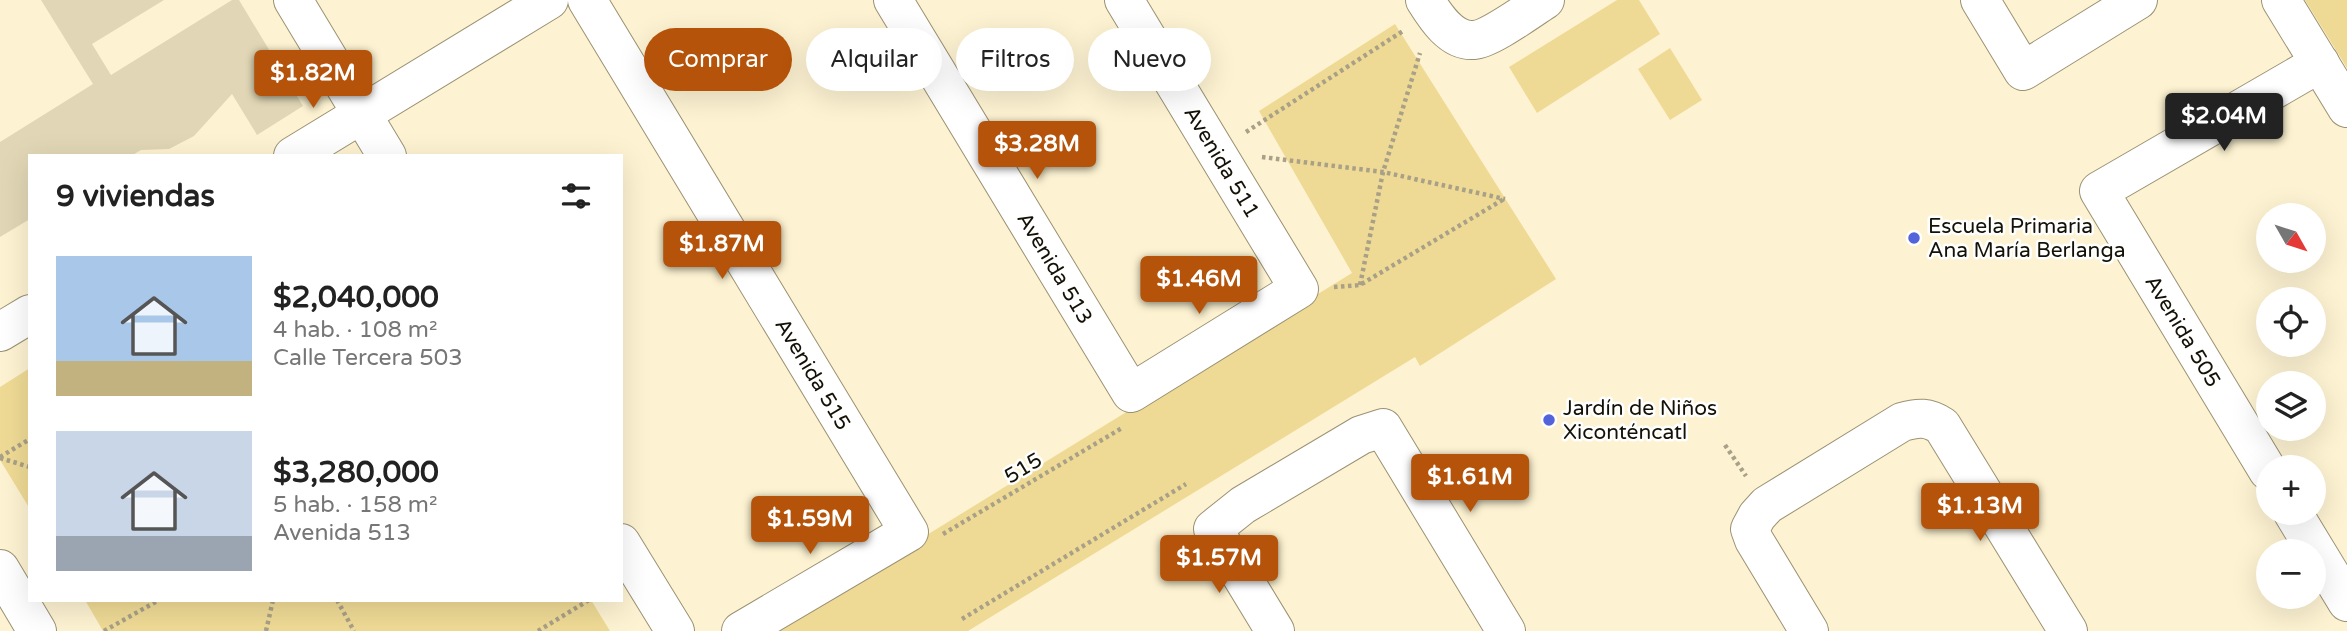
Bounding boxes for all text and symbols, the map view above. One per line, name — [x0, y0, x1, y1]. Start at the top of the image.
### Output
chip: Comprar — [644, 28, 792, 91]
chip: Alquilar — [806, 28, 942, 91]
chip: Filtros — [956, 28, 1074, 91]
chip: Nuevo — [1088, 28, 1211, 91]
pin: $1.82M — [256, 50, 370, 110]
text: $1.82M — [270, 59, 356, 87]
pin: $2.04M — [2167, 94, 2281, 153]
street label: Avenida 511 — [1178, 102, 1265, 223]
text: $2.04M — [2181, 102, 2267, 130]
pin: $3.28M — [980, 122, 1094, 181]
text: $3.28M — [994, 130, 1080, 158]
icon: filters — [557, 177, 595, 215]
text: 9 viviendas — [56, 178, 215, 215]
north arrow — [2256, 203, 2326, 273]
map controls — [2256, 203, 2326, 609]
street label: Avenida 513 — [1011, 208, 1098, 329]
place label: Escuela Primaria Ana María Berlanga — [1928, 214, 2125, 263]
pin: $1.87M — [665, 222, 779, 281]
text: $1.87M — [679, 230, 765, 258]
marker: Escuela Primaria Ana María Berlanga — [1906, 230, 1922, 246]
pin: $1.46M — [1142, 256, 1256, 316]
text: $1.46M — [1156, 265, 1242, 293]
street label: Avenida 505 — [2139, 271, 2226, 392]
text: $2,040,000 — [273, 279, 439, 316]
icon: home — [112, 284, 196, 368]
button: locate — [2256, 287, 2326, 357]
street label: Avenida 515 — [769, 314, 856, 435]
text: 4 hab. · 108 m² — [273, 316, 438, 344]
text: Calle Tercera 503 — [273, 344, 463, 372]
button: layers — [2256, 371, 2326, 441]
place label: Jardín de Niños Xiconténcatl — [1563, 396, 1717, 445]
marker: Jardín de Niños Xiconténcatl — [1541, 412, 1557, 428]
street label: 515 — [1000, 448, 1047, 489]
text: $3,280,000 — [273, 454, 439, 491]
pin: $1.61M — [1413, 454, 1527, 514]
button: + — [2256, 455, 2326, 525]
icon: home — [112, 459, 196, 543]
text: $1.61M — [1427, 463, 1513, 491]
pin: $1.13M — [1923, 484, 2037, 543]
text: 5 hab. · 158 m² — [273, 491, 438, 519]
text: $1.13M — [1937, 492, 2023, 520]
pin: $1.59M — [753, 496, 867, 556]
text: $1.59M — [767, 505, 853, 533]
text: Avenida 513 — [273, 519, 411, 547]
pin: $1.57M — [1162, 536, 1276, 595]
button: − — [2256, 539, 2326, 609]
text: $1.57M — [1176, 544, 1262, 572]

